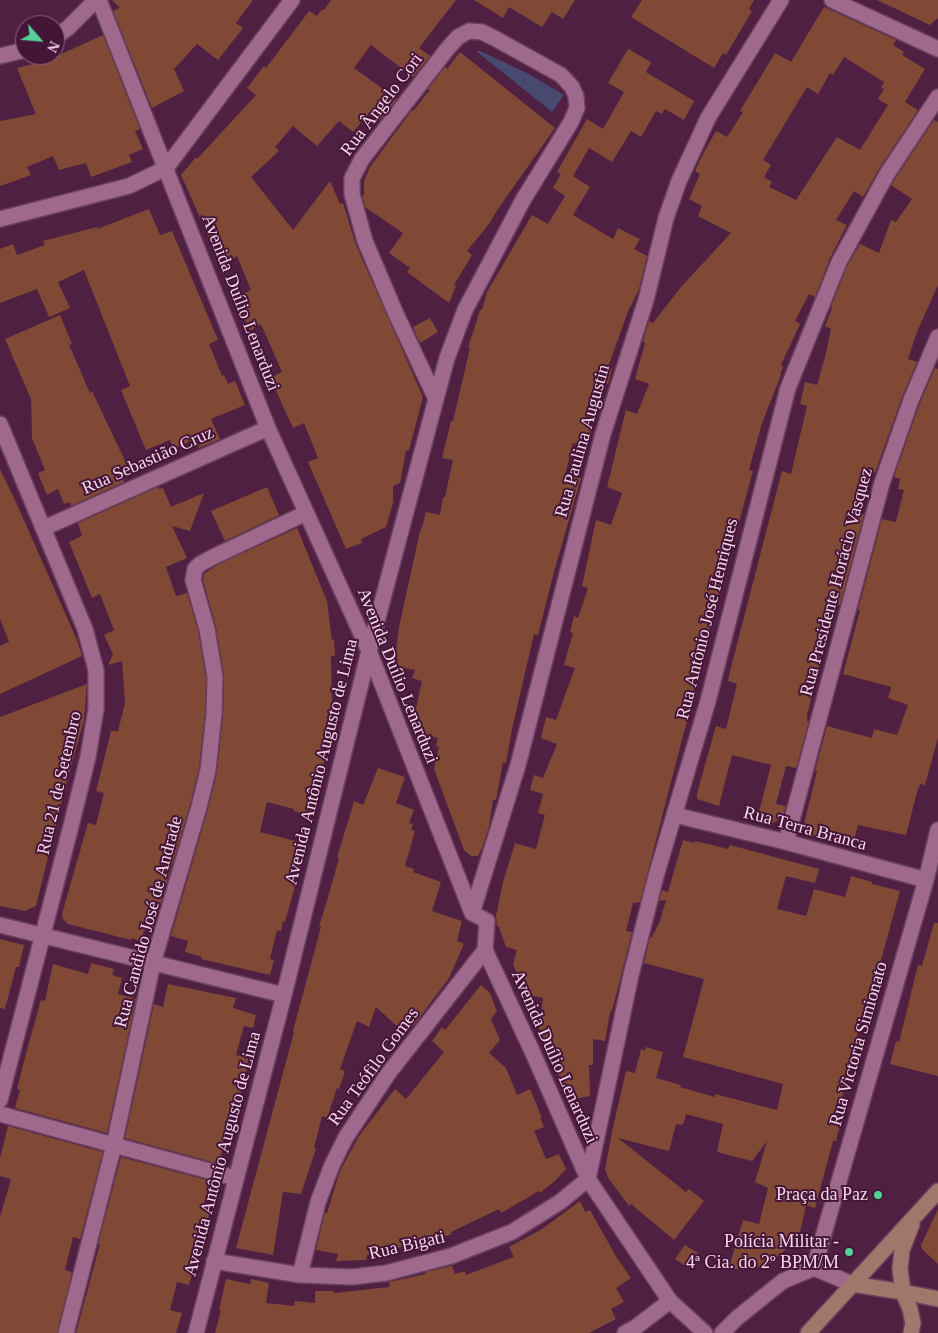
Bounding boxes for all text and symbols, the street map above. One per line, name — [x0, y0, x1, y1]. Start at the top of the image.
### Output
north arrow — [15, 15, 65, 65]
text: N — [44, 39, 62, 54]
street label: Rua Ângelo Cori — [336, 49, 428, 161]
street label: Avenida Duílio Lenarduzi — [196, 212, 284, 394]
street label: Rua Paulina Augustin — [551, 362, 615, 520]
street label: Rua Sebastião Cruz — [79, 422, 217, 500]
street label: Rua Presidente Horácio Vasquez — [796, 466, 878, 698]
street label: Rua Antônio José Henriques — [673, 516, 743, 722]
street label: Avenida Duílio Lenarduzi — [352, 585, 442, 767]
street label: Avenida Antônio Augusto de Lima — [281, 637, 363, 887]
street label: Rua 21 de Setembro — [33, 709, 87, 857]
street label: Rua Terra Branca — [741, 802, 869, 856]
street label: Rua Candido José de Andrade — [110, 814, 188, 1030]
street label: Rua Victoria Simionato — [825, 959, 893, 1129]
street label: Avenida Duílio Lenarduzi — [506, 967, 602, 1147]
street label: Rua Teófilo Gomes — [324, 1004, 424, 1130]
street label: Avenida Antônio Augusto de Lima — [180, 1029, 266, 1279]
place label: Praça da Paz — [776, 1184, 868, 1206]
marker: Praça da Paz — [872, 1189, 884, 1201]
street label: Rua Bigati — [367, 1227, 447, 1265]
place label: Polícia Militar - 4ª Cia. do 2º BPM/M — [686, 1231, 839, 1274]
marker: Polícia Militar - 4ª Cia. do 2º BPM/M — [843, 1246, 855, 1258]

